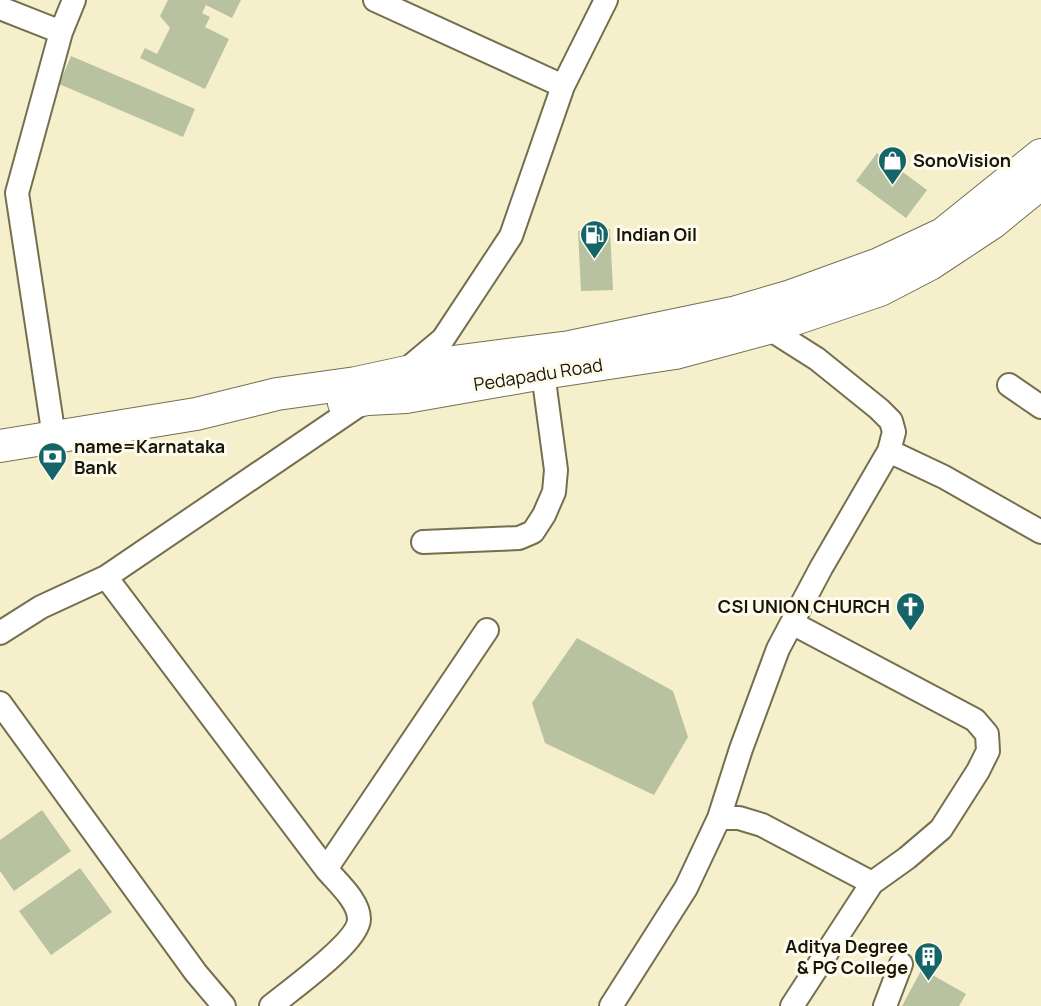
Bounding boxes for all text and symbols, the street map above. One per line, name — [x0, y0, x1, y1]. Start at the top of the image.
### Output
shop icon: SonoVision — [876, 144, 908, 186]
place label: SonoVision — [913, 148, 1011, 172]
fuel station icon: Indian Oil — [579, 218, 611, 260]
place label: Indian Oil — [616, 222, 697, 246]
street label: Pedapadu Road — [472, 352, 604, 396]
place label: name=Karnataka Bank — [74, 434, 225, 479]
bank icon: name=Karnataka Bank — [37, 440, 69, 482]
church icon: CSI UNION CHURCH — [895, 590, 927, 632]
place label: CSI UNION CHURCH — [718, 594, 890, 618]
place label: Aditya Degree & PG College — [785, 934, 908, 979]
building icon: Aditya Degree & PG College — [913, 940, 945, 982]

